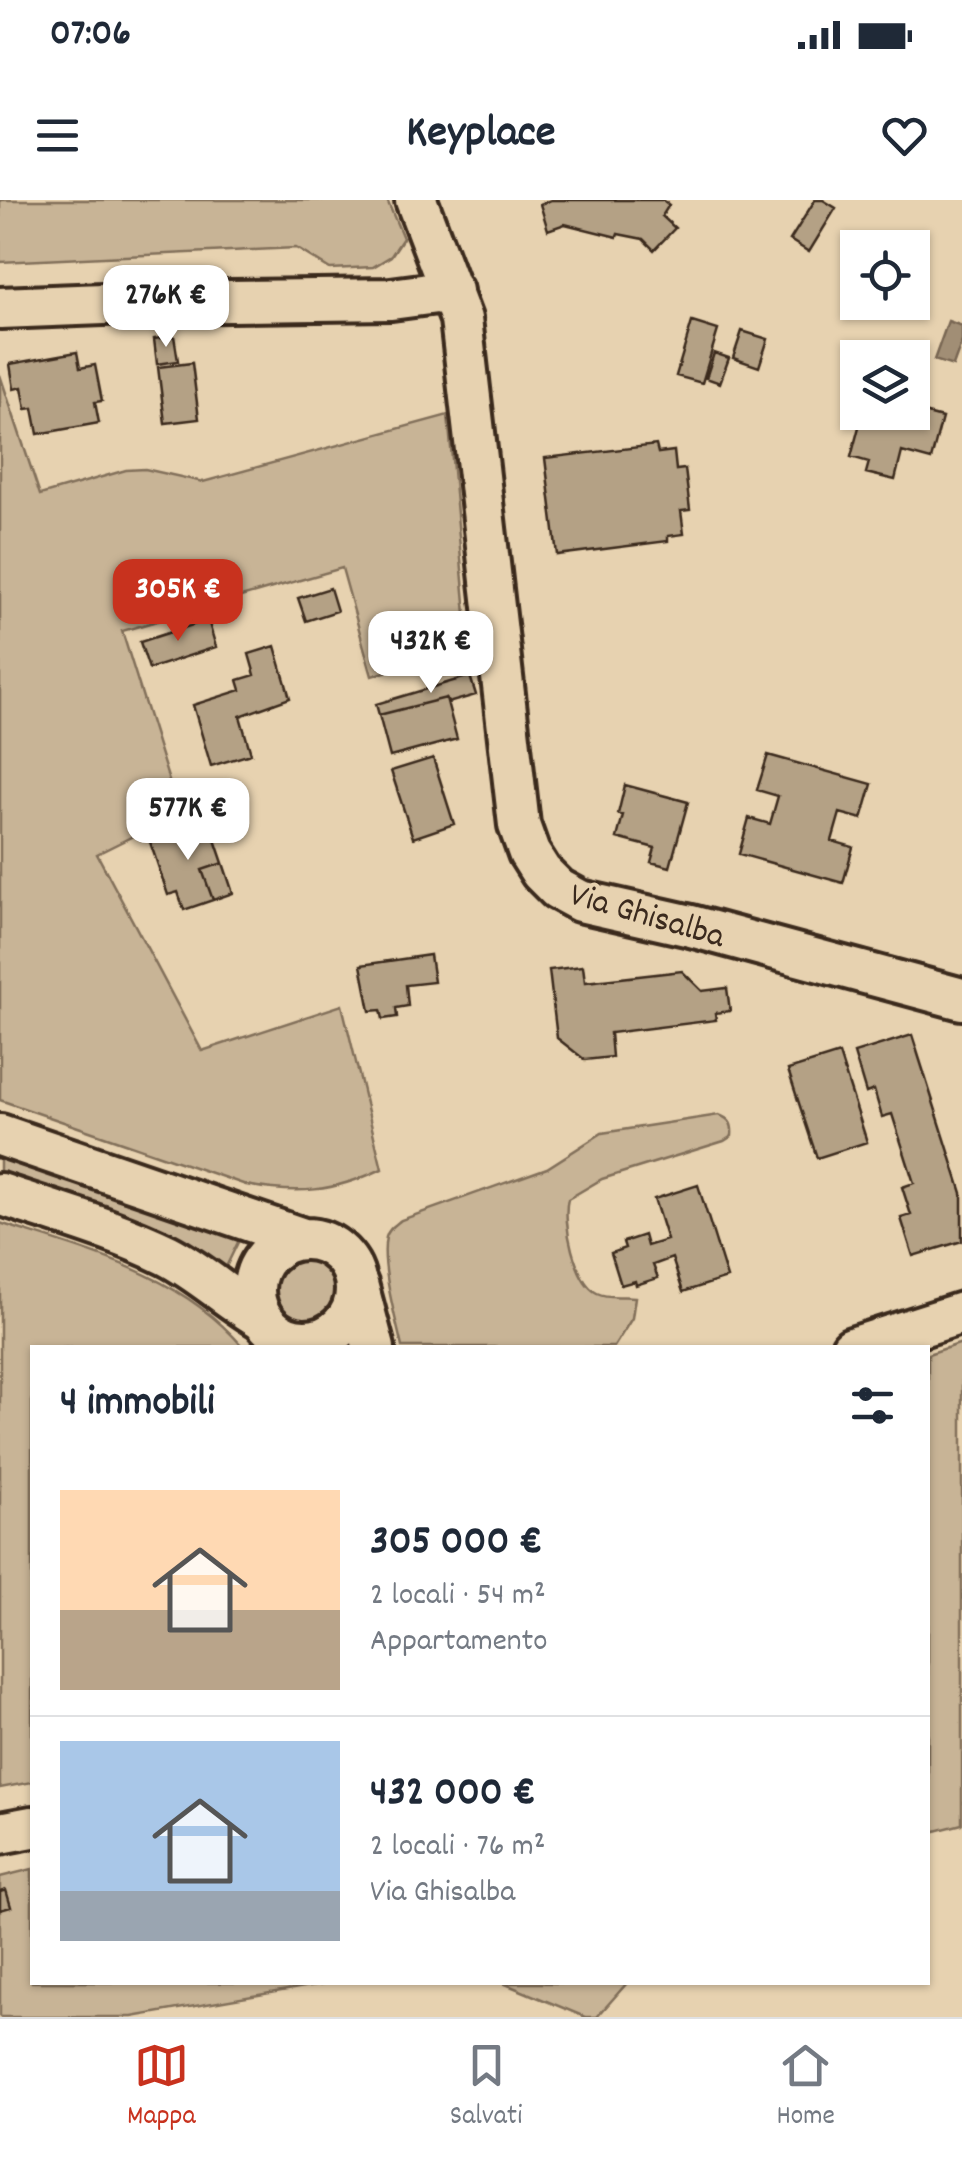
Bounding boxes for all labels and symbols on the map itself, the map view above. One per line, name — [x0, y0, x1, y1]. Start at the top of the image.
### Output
pin: 276K € — [85, 265, 247, 350]
pin: 305K € — [97, 559, 259, 644]
pin: 432K € — [350, 611, 512, 696]
pin: 577K € — [107, 778, 269, 863]
street label: Via Ghisalba — [563, 872, 730, 964]

